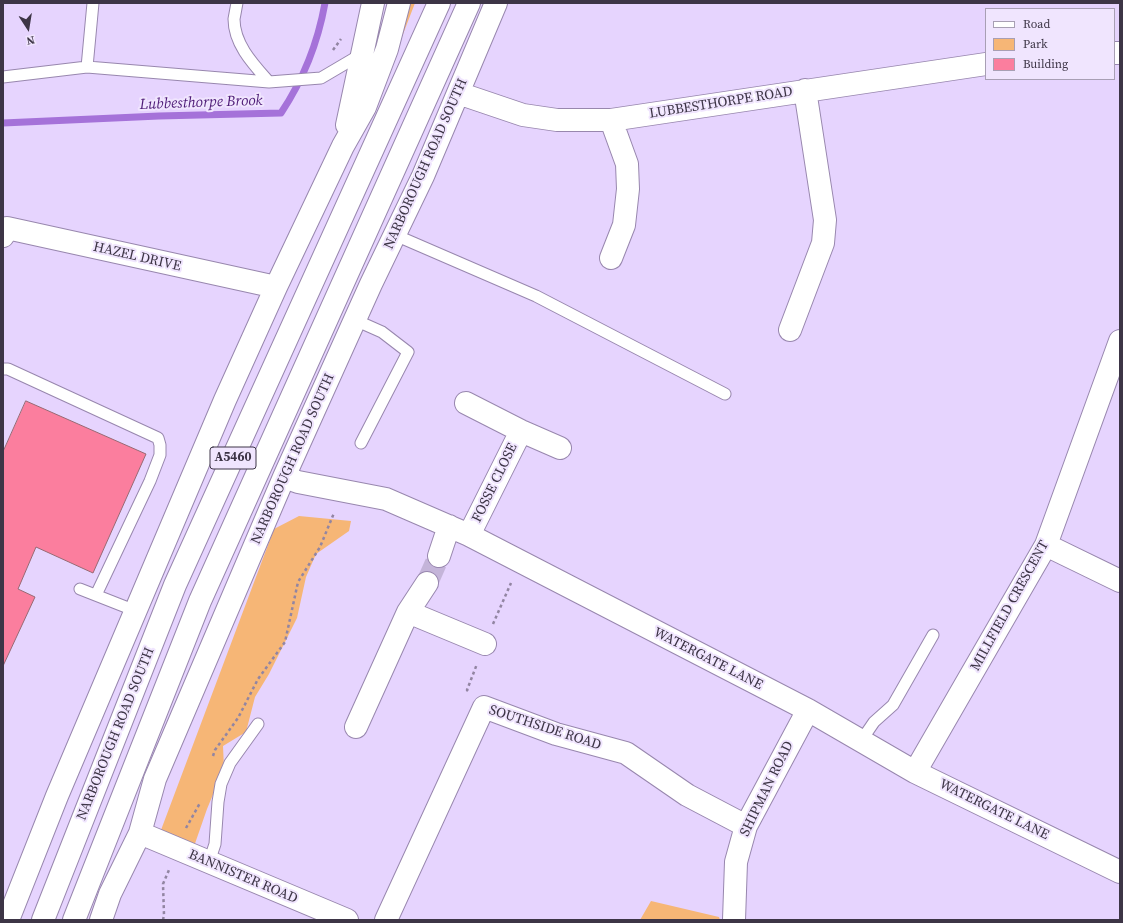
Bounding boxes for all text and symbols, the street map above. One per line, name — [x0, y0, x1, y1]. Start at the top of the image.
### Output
north arrow — [8, 8, 48, 48]
legend — [985, 8, 1115, 80]
text: Road — [1023, 16, 1050, 32]
text: N — [25, 32, 36, 48]
text: Park — [1023, 36, 1048, 52]
text: Building — [1023, 56, 1068, 72]
street label: NARBOROUGH ROAD SOUTH — [381, 76, 471, 252]
street label: LUBBESTHORPE ROAD — [648, 83, 794, 123]
water label: Lubbesthorpe Brook — [139, 92, 263, 114]
street label: HAZEL DRIVE — [91, 239, 183, 275]
street label: NARBOROUGH ROAD SOUTH — [248, 371, 338, 547]
street label: FOSSE CLOSE — [469, 441, 521, 525]
road number: A5460 — [210, 447, 256, 469]
street label: MILLFIELD CRESCENT — [967, 538, 1053, 674]
street label: WATERGATE LANE — [651, 624, 765, 694]
street label: NARBOROUGH ROAD SOUTH — [74, 645, 158, 823]
street label: SOUTHSIDE ROAD — [487, 702, 603, 754]
street label: SHIPMAN ROAD — [737, 739, 797, 839]
street label: WATERGATE LANE — [936, 776, 1052, 844]
street label: BANNISTER ROAD — [186, 846, 300, 908]

